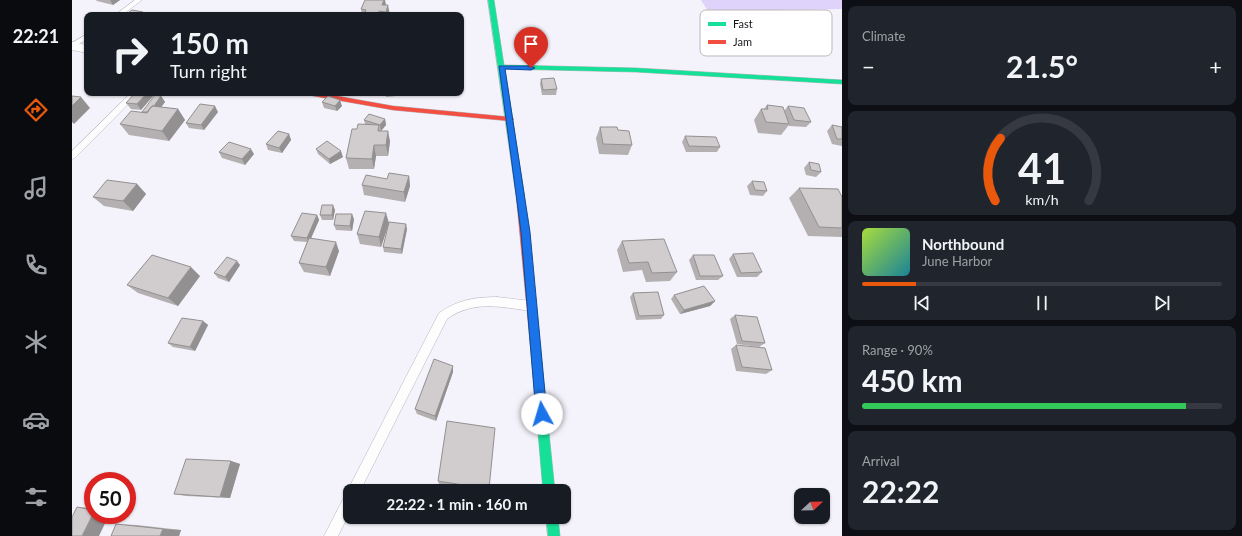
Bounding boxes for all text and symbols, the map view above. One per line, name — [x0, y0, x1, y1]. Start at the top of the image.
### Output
legend — [700, 10, 832, 56]
text: Fast — [733, 17, 753, 30]
text: 22:21 — [13, 25, 59, 47]
text: 150 m — [170, 26, 249, 60]
pin — [514, 27, 548, 68]
icon: right — [104, 28, 156, 80]
text: Climate — [862, 28, 905, 44]
icon: arrive — [520, 33, 542, 55]
text: Jam — [733, 35, 752, 48]
text: 21.5° — [1006, 48, 1078, 84]
text: − — [862, 53, 875, 80]
text: + — [1209, 53, 1222, 80]
text: Turn right — [170, 60, 247, 82]
icon: directions — [22, 96, 50, 124]
text: 41 — [1018, 143, 1066, 193]
icon: music — [22, 174, 50, 202]
text: km/h — [1025, 191, 1059, 208]
text: Northbound — [922, 235, 1004, 253]
icon: phone — [22, 251, 50, 279]
text: June Harbor — [922, 253, 992, 269]
icon: previous — [911, 292, 933, 314]
icon: pause — [1031, 292, 1053, 314]
icon: next — [1151, 292, 1173, 314]
icon: climate — [22, 328, 50, 356]
text: Range · 90% — [862, 342, 933, 358]
text: 450 km — [862, 362, 963, 398]
position arrow — [521, 393, 563, 435]
icon: car — [22, 406, 50, 434]
text: Arrival — [862, 453, 899, 469]
speed limit sign: 50 — [84, 472, 136, 524]
text: 22:22 — [862, 473, 939, 509]
icon: filters — [22, 483, 50, 511]
north arrow — [794, 488, 830, 524]
map controls — [794, 488, 830, 524]
text: 22:22 · 1 min · 160 m — [387, 495, 527, 513]

